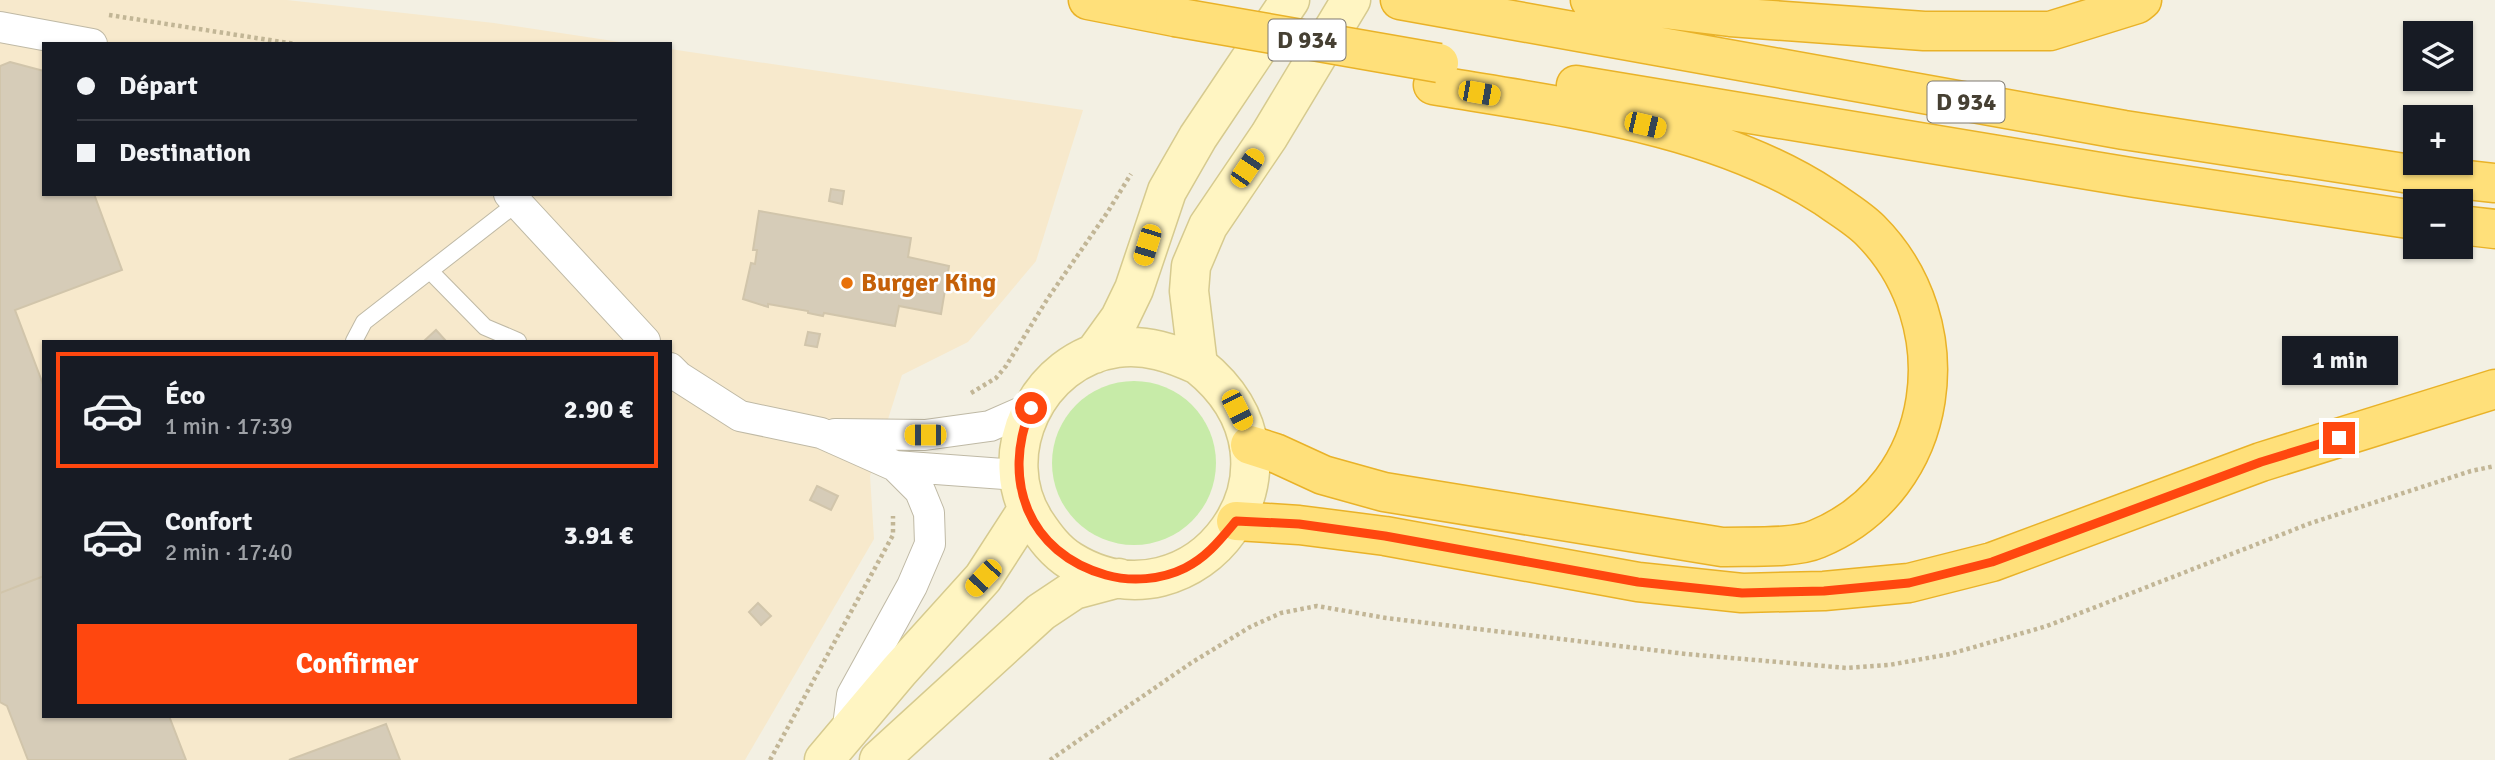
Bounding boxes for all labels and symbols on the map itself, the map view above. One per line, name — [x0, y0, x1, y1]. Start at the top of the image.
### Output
road number: D 934 — [1268, 20, 1346, 60]
car — [1457, 79, 1502, 107]
road number: D 934 — [1927, 82, 2004, 122]
car — [1623, 110, 1668, 140]
car — [1227, 145, 1268, 191]
car — [1131, 222, 1164, 268]
place label: Burger King — [861, 267, 996, 299]
marker: Burger King — [839, 275, 855, 291]
callout: 1 min — [2281, 336, 2397, 386]
car — [1219, 387, 1256, 433]
route start — [1015, 392, 1047, 424]
route end — [2323, 422, 2355, 454]
car — [905, 425, 947, 446]
car — [961, 555, 1006, 601]

